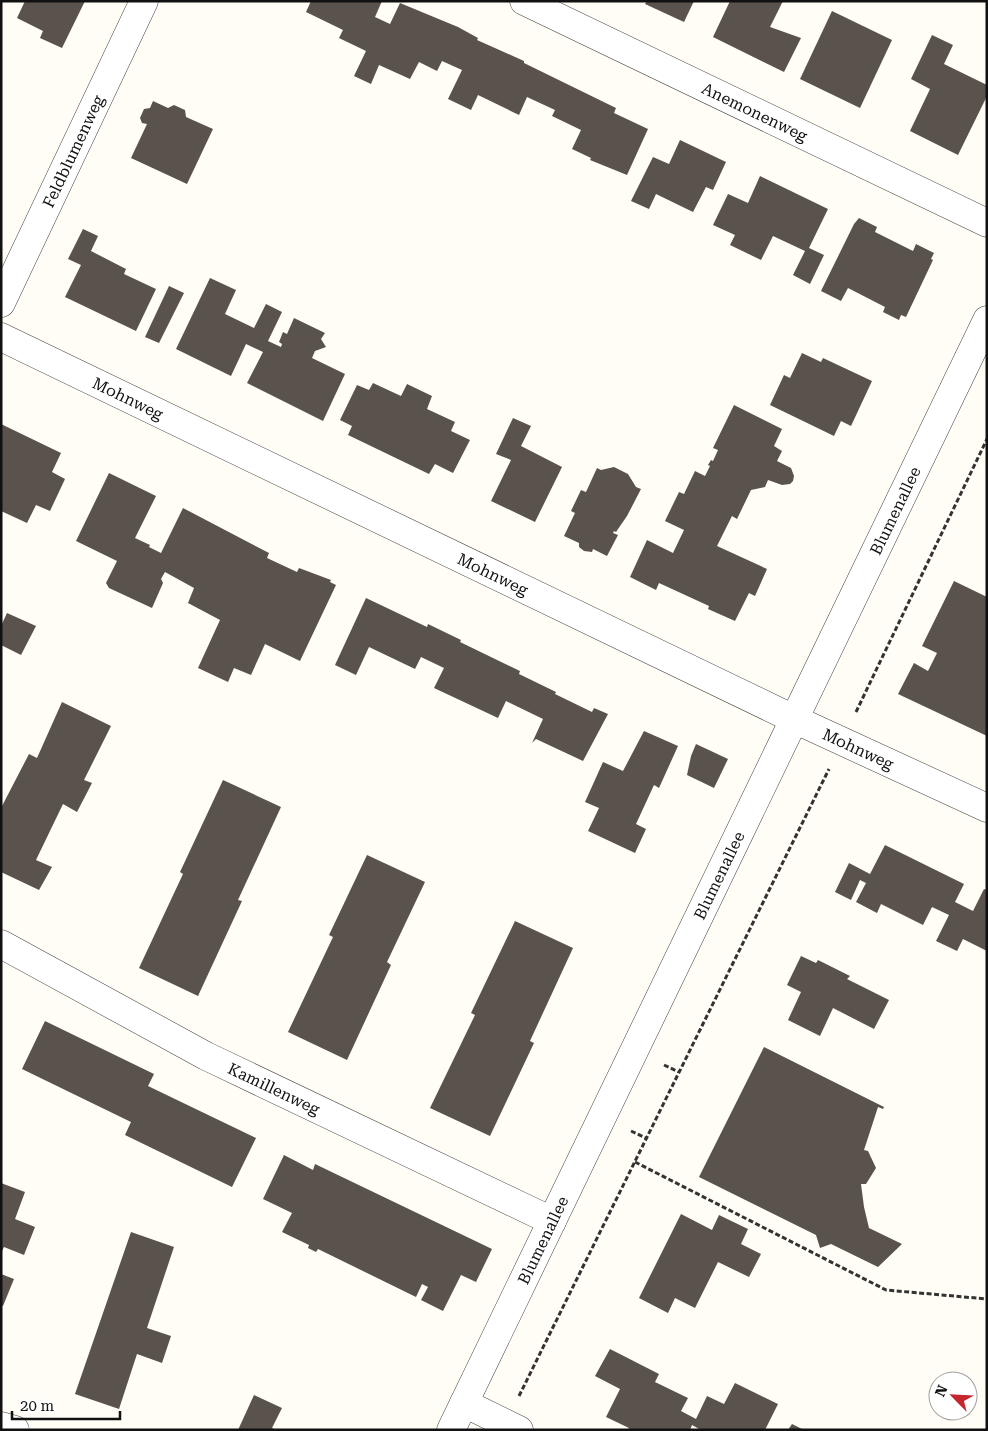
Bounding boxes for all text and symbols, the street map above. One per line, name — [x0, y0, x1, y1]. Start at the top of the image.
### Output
street label: Anemonenweg — [699, 79, 811, 146]
street label: Feldblumenweg — [39, 91, 108, 211]
street label: Mohnweg — [89, 374, 167, 424]
street label: Blumenallee — [866, 463, 925, 558]
street label: Mohnweg — [454, 549, 532, 600]
street label: Mohnweg — [819, 725, 897, 774]
street label: Blumenallee — [690, 828, 749, 923]
street label: Kamillenweg — [225, 1059, 324, 1119]
street label: Blumenallee — [514, 1193, 573, 1287]
north arrow — [928, 1371, 978, 1421]
text: N — [932, 1382, 951, 1399]
scale bar — [12, 1388, 120, 1420]
text: 20 m — [20, 1397, 55, 1415]

